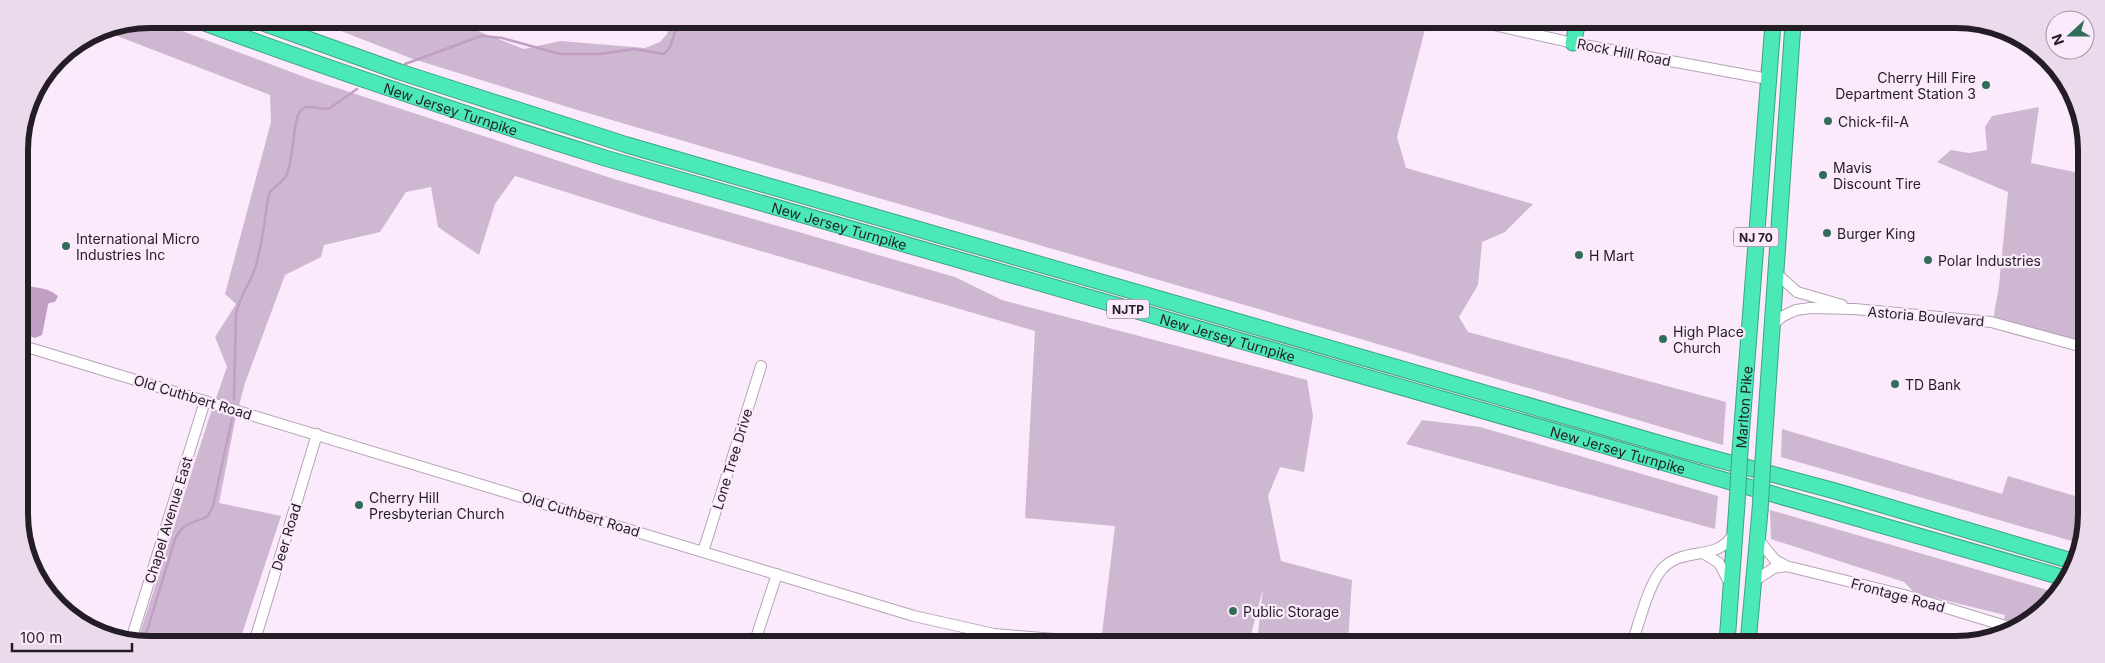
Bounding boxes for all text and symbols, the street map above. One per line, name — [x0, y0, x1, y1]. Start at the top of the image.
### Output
north arrow — [2045, 10, 2095, 60]
text: N — [2048, 32, 2067, 48]
street label: Rock Hill Road — [1576, 35, 1672, 69]
place label: Cherry Hill Fire Department Station 3 — [1835, 69, 1976, 102]
street label: New Jersey Turnpike — [382, 79, 520, 138]
marker: Cherry Hill Fire Department Station 3 — [1980, 79, 1992, 91]
place label: Chick-fil-A — [1838, 113, 1909, 130]
marker: Chick-fil-A — [1822, 115, 1834, 127]
place label: Mavis Discount Tire — [1833, 159, 1921, 192]
marker: Mavis Discount Tire — [1817, 169, 1829, 181]
street label: New Jersey Turnpike — [770, 198, 909, 253]
place label: Burger King — [1837, 225, 1915, 242]
marker: Burger King — [1821, 227, 1833, 239]
road number: NJ 70 — [1734, 228, 1778, 246]
place label: International Micro Industries Inc — [76, 230, 200, 263]
marker: International Micro Industries Inc — [60, 240, 72, 252]
place label: H Mart — [1589, 247, 1634, 264]
marker: H Mart — [1573, 249, 1585, 261]
place label: Polar Industries — [1938, 252, 2041, 269]
marker: Polar Industries — [1922, 254, 1934, 266]
road number: NJTP — [1107, 300, 1149, 318]
street label: Astoria Boulevard — [1867, 302, 1985, 330]
street label: New Jersey Turnpike — [1158, 310, 1297, 365]
place label: High Place Church — [1673, 323, 1744, 356]
marker: High Place Church — [1657, 333, 1669, 345]
street label: Marlton Pike — [1732, 365, 1755, 449]
street label: Old Cuthbert Road — [132, 371, 254, 423]
place label: TD Bank — [1905, 376, 1961, 393]
marker: TD Bank — [1889, 378, 1901, 390]
street label: Lone Tree Drive — [709, 406, 755, 512]
street label: New Jersey Turnpike — [1548, 422, 1688, 477]
street label: Chapel Avenue East — [141, 454, 196, 586]
street label: Old Cuthbert Road — [520, 488, 642, 540]
place label: Cherry Hill Presbyterian Church — [369, 489, 505, 522]
marker: Cherry Hill Presbyterian Church — [353, 499, 365, 511]
street label: Deer Road — [268, 501, 304, 573]
street label: Frontage Road — [1849, 574, 1947, 616]
place label: Public Storage — [1243, 603, 1339, 620]
marker: Public Storage — [1227, 605, 1239, 617]
scale bar — [12, 620, 132, 652]
text: 100 m — [20, 628, 62, 647]

